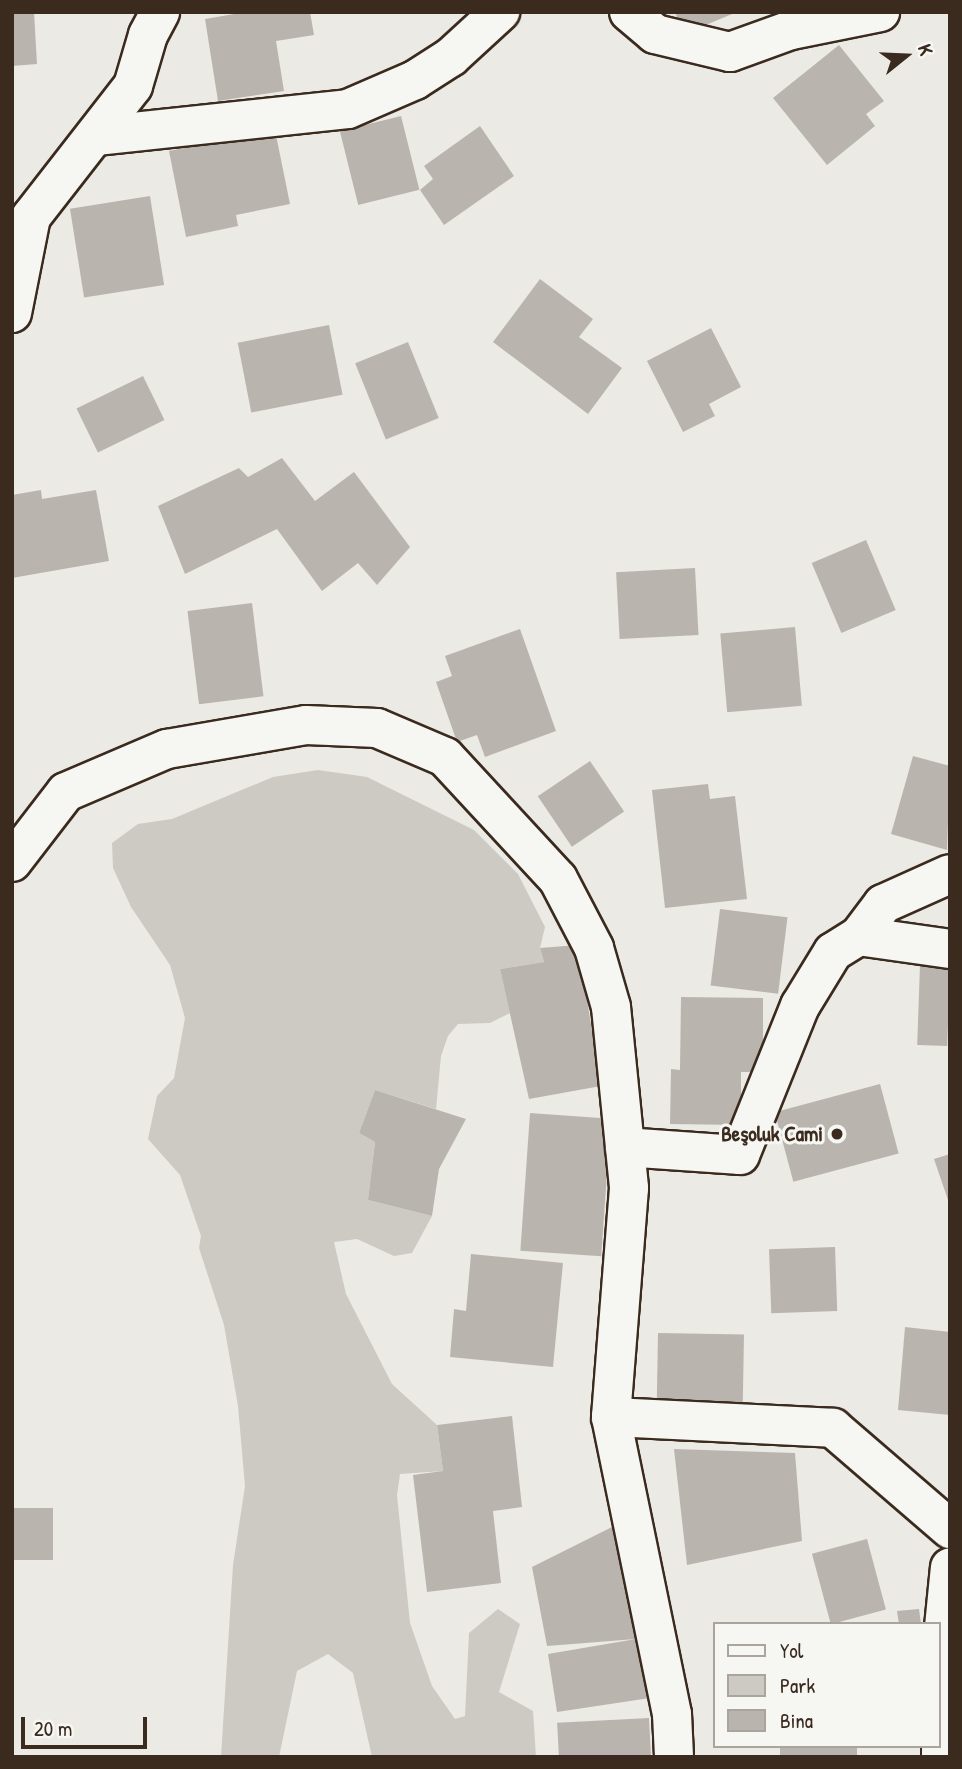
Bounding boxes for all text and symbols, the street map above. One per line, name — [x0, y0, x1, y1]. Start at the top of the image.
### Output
north arrow — [871, 21, 941, 91]
text: K — [912, 41, 940, 58]
place label: Beşoluk Cami — [721, 1121, 823, 1147]
marker: Beşoluk Cami — [829, 1126, 845, 1142]
legend — [713, 1622, 941, 1748]
text: Yol — [780, 1636, 803, 1665]
text: Park — [780, 1671, 815, 1700]
scale bar — [24, 1702, 150, 1746]
text: Bina — [780, 1706, 813, 1735]
text: 20 m — [34, 1714, 72, 1743]

